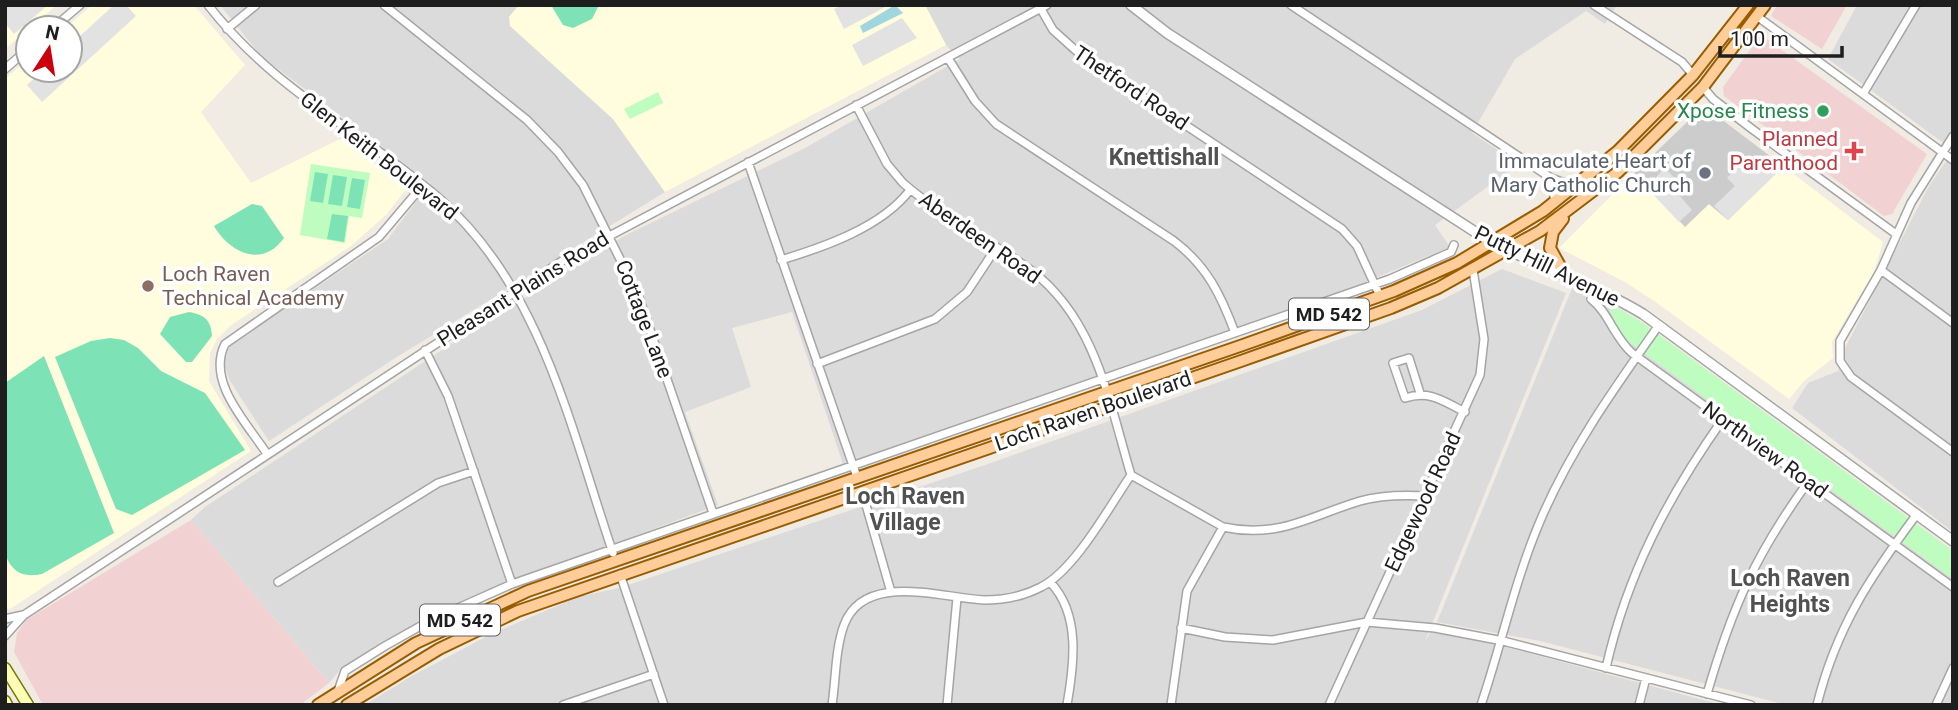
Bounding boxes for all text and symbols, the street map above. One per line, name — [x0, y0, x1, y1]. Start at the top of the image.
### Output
north arrow — [14, 14, 84, 84]
scale bar — [1720, 14, 1842, 58]
text: N — [43, 20, 61, 46]
text: 100 m — [1730, 27, 1789, 51]
street label: Thetford Road — [1069, 41, 1193, 135]
street label: Glen Keith Boulevard — [296, 87, 462, 225]
place label: Xpose Fitness — [1677, 99, 1809, 123]
marker: Xpose Fitness — [1815, 103, 1831, 119]
place label: Planned Parenthood — [1730, 127, 1838, 175]
marker: Planned Parenthood — [1844, 141, 1864, 161]
district label: Knettishall — [1109, 144, 1219, 171]
place label: Immaculate Heart of Mary Catholic Church — [1491, 149, 1692, 197]
marker: Immaculate Heart of Mary Catholic Church — [1697, 165, 1713, 181]
street label: Aberdeen Road — [915, 187, 1045, 289]
street label: Putty Hill Avenue — [1471, 221, 1623, 311]
street label: Pleasant Plains Road — [433, 226, 613, 352]
street label: Cottage Lane — [611, 257, 677, 381]
place label: Loch Raven Technical Academy — [162, 262, 344, 310]
marker: Loch Raven Technical Academy — [140, 278, 156, 294]
road number: MD 542 — [1289, 298, 1369, 330]
street label: Loch Raven Boulevard — [992, 366, 1194, 456]
street label: Northview Road — [1698, 397, 1832, 503]
street label: Edgewood Road — [1380, 428, 1466, 576]
district label: Loch Raven Village — [845, 483, 965, 536]
district label: Loch Raven Heights — [1730, 565, 1850, 618]
road number: MD 542 — [420, 604, 500, 636]

